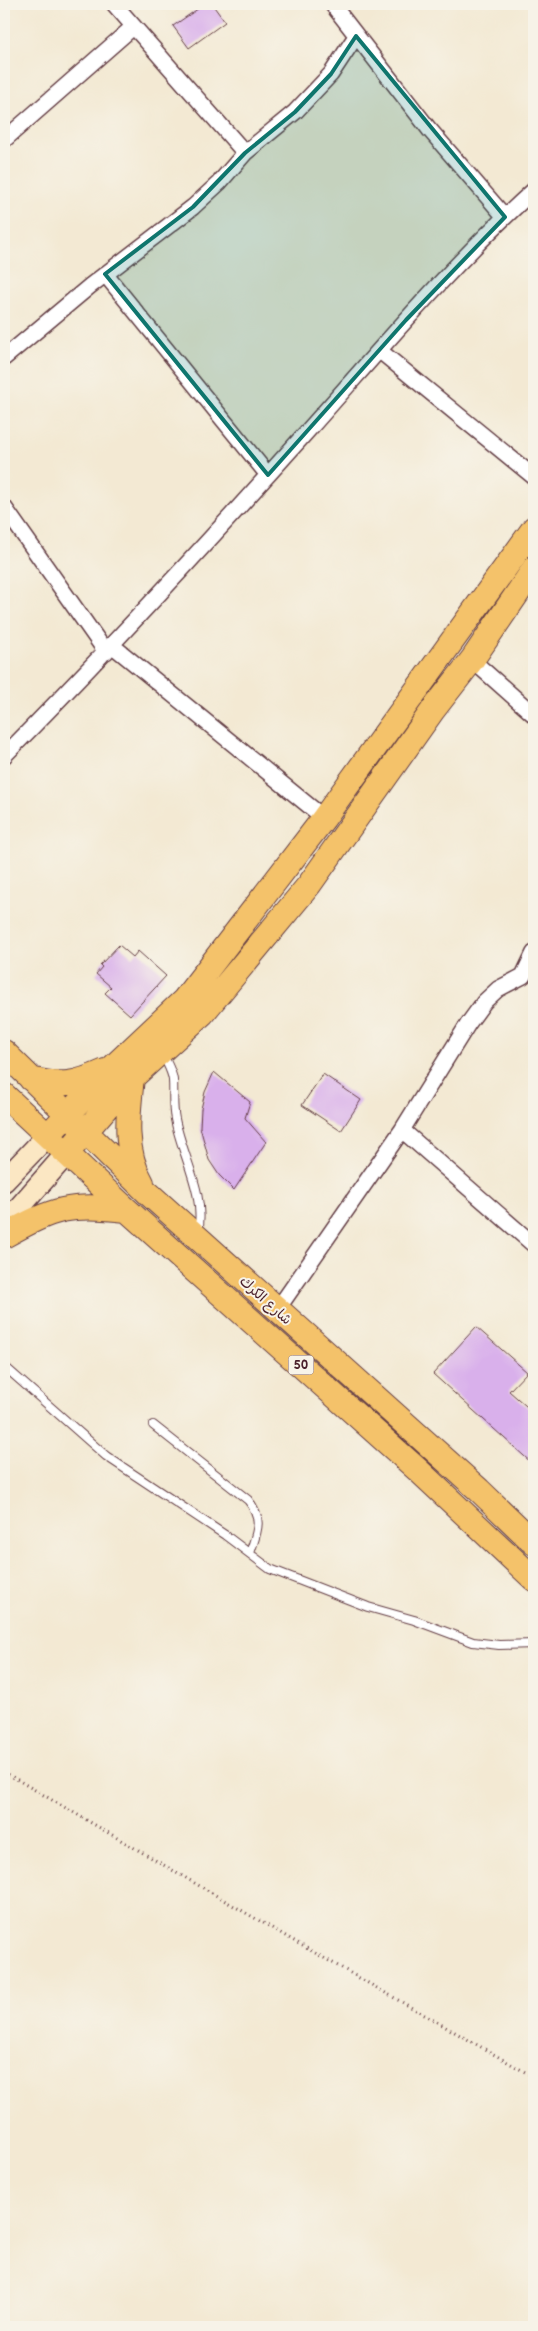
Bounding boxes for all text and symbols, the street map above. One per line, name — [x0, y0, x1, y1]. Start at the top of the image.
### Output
street label: شارع الكرك — [235, 1273, 295, 1329]
road number: 50 — [288, 1356, 314, 1374]

